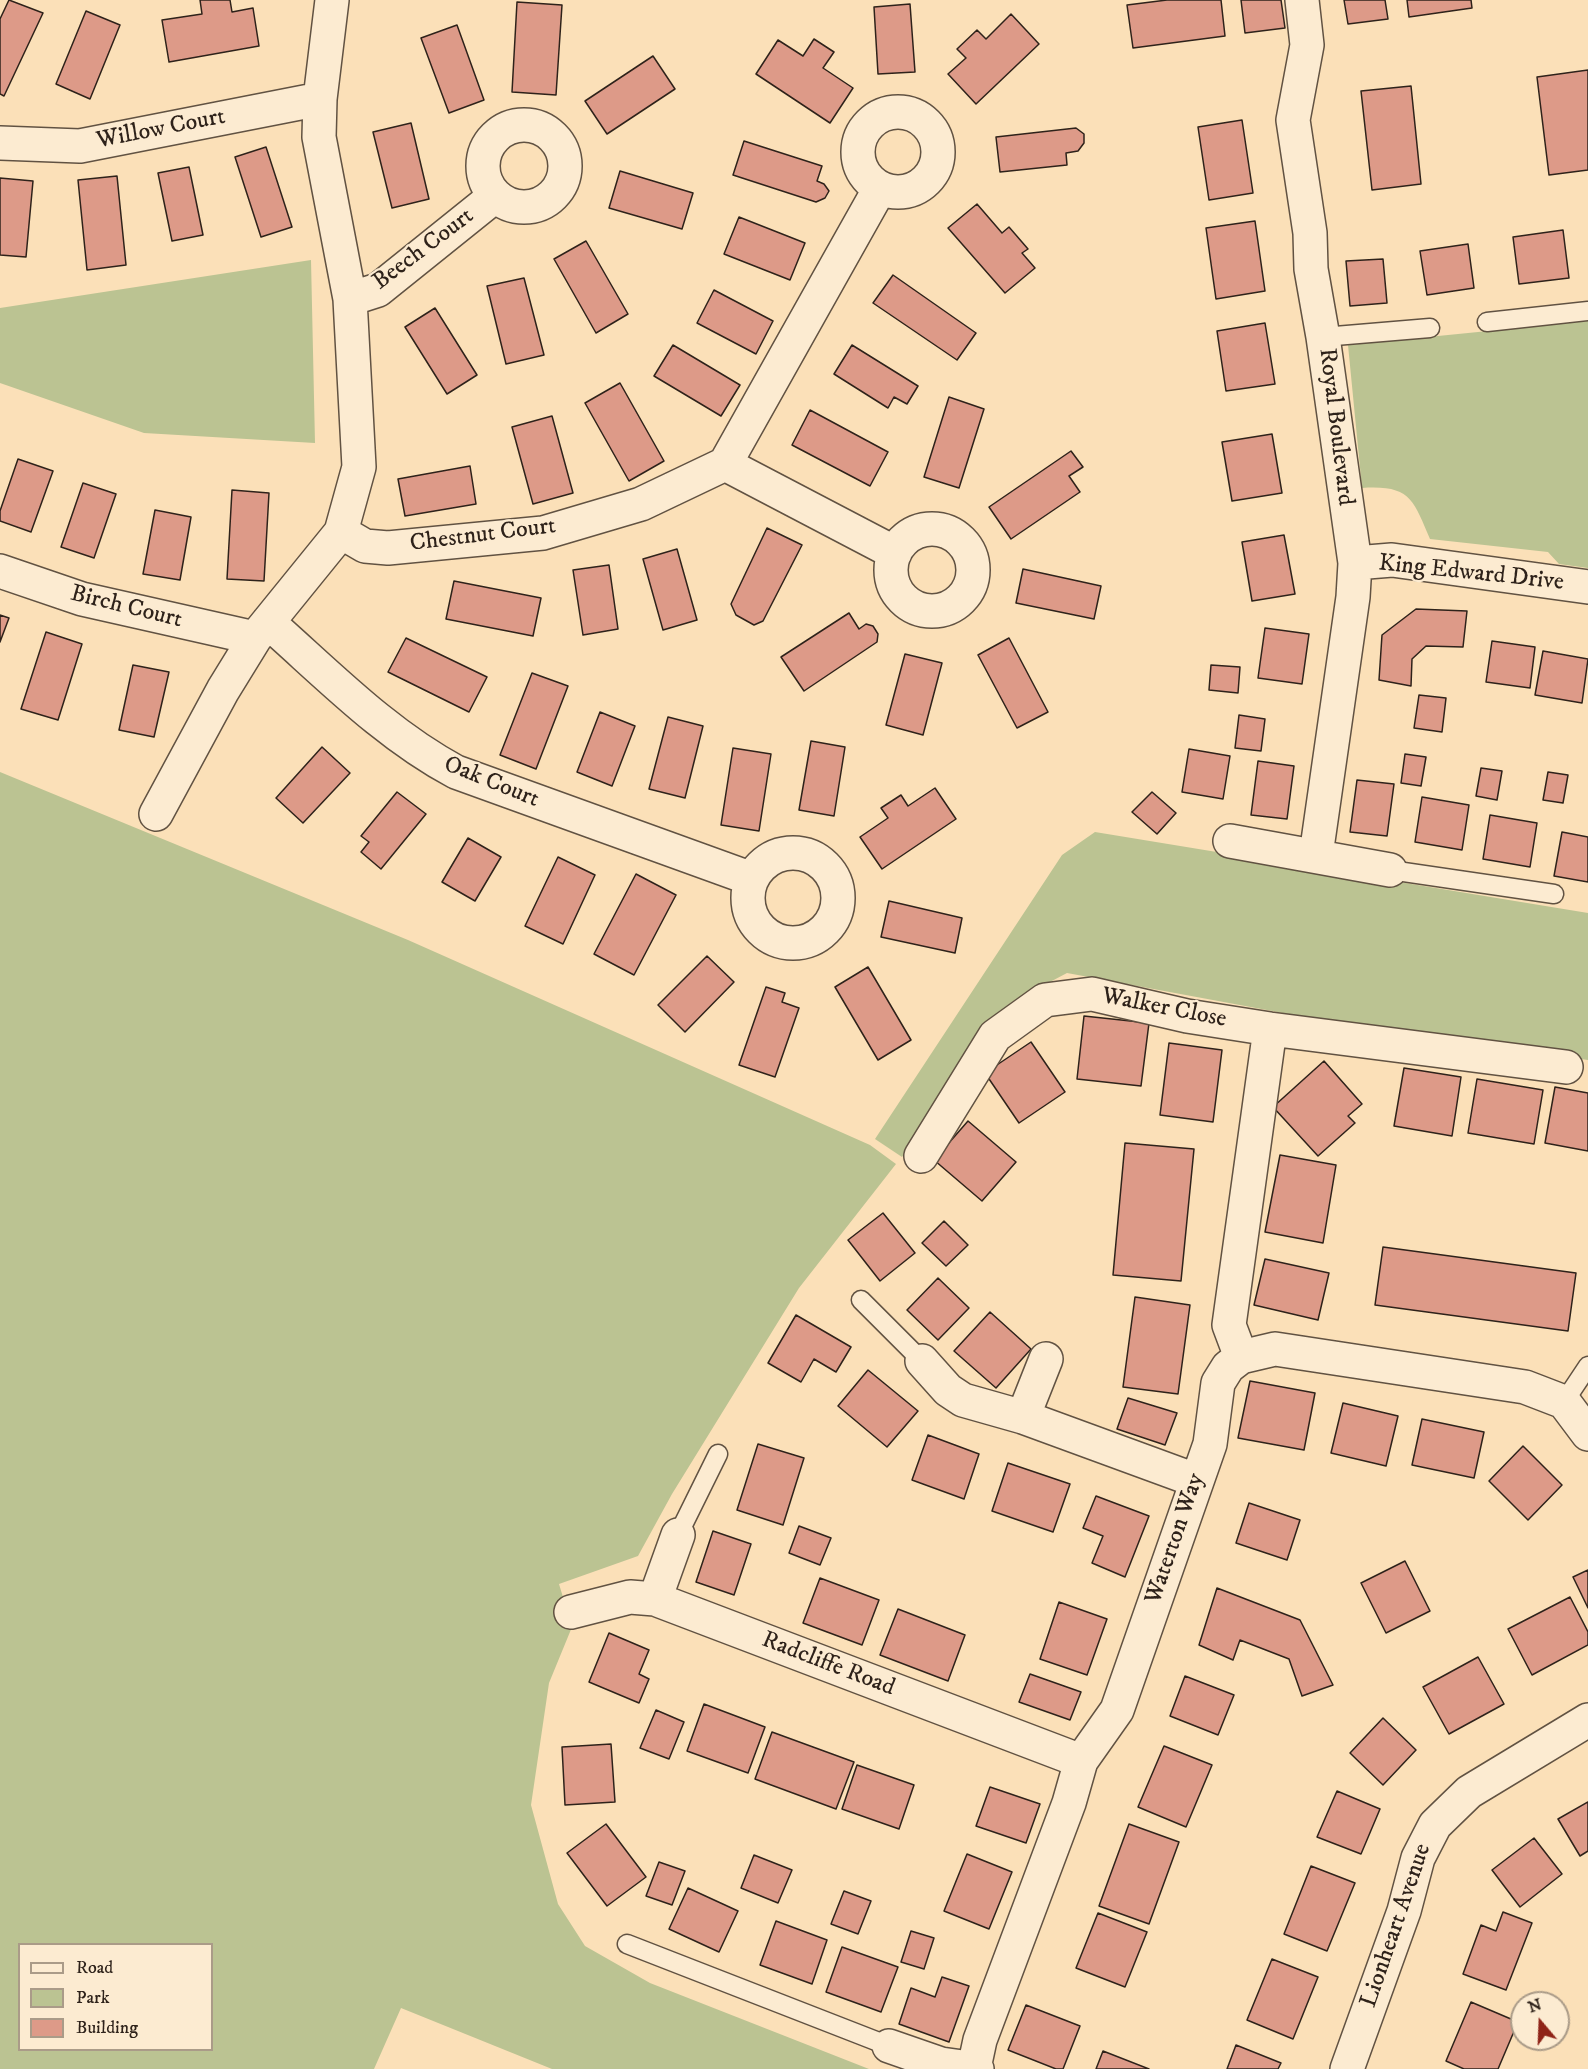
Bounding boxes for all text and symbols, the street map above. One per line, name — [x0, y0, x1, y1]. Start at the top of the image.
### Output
street label: Willow Court — [94, 103, 228, 157]
street label: Beech Court — [368, 203, 480, 297]
street label: Royal Boulevard — [1311, 347, 1359, 507]
street label: Chestnut Court — [408, 513, 558, 559]
street label: King Edward Drive — [1377, 550, 1565, 598]
street label: Birch Court — [67, 580, 185, 636]
street label: Oak Court — [439, 751, 543, 815]
street label: Walker Close — [1099, 983, 1229, 1035]
street label: Waterton Way — [1140, 1470, 1212, 1608]
street label: Radcliffe Road — [757, 1626, 899, 1704]
street label: Lionheart Avenue — [1356, 1840, 1438, 2012]
legend — [18, 1943, 213, 2051]
text: Road — [76, 1957, 113, 1979]
text: Park — [76, 1987, 110, 2009]
north arrow — [1510, 1991, 1570, 2051]
text: N — [1525, 1994, 1544, 2017]
text: Building — [76, 2017, 138, 2039]

